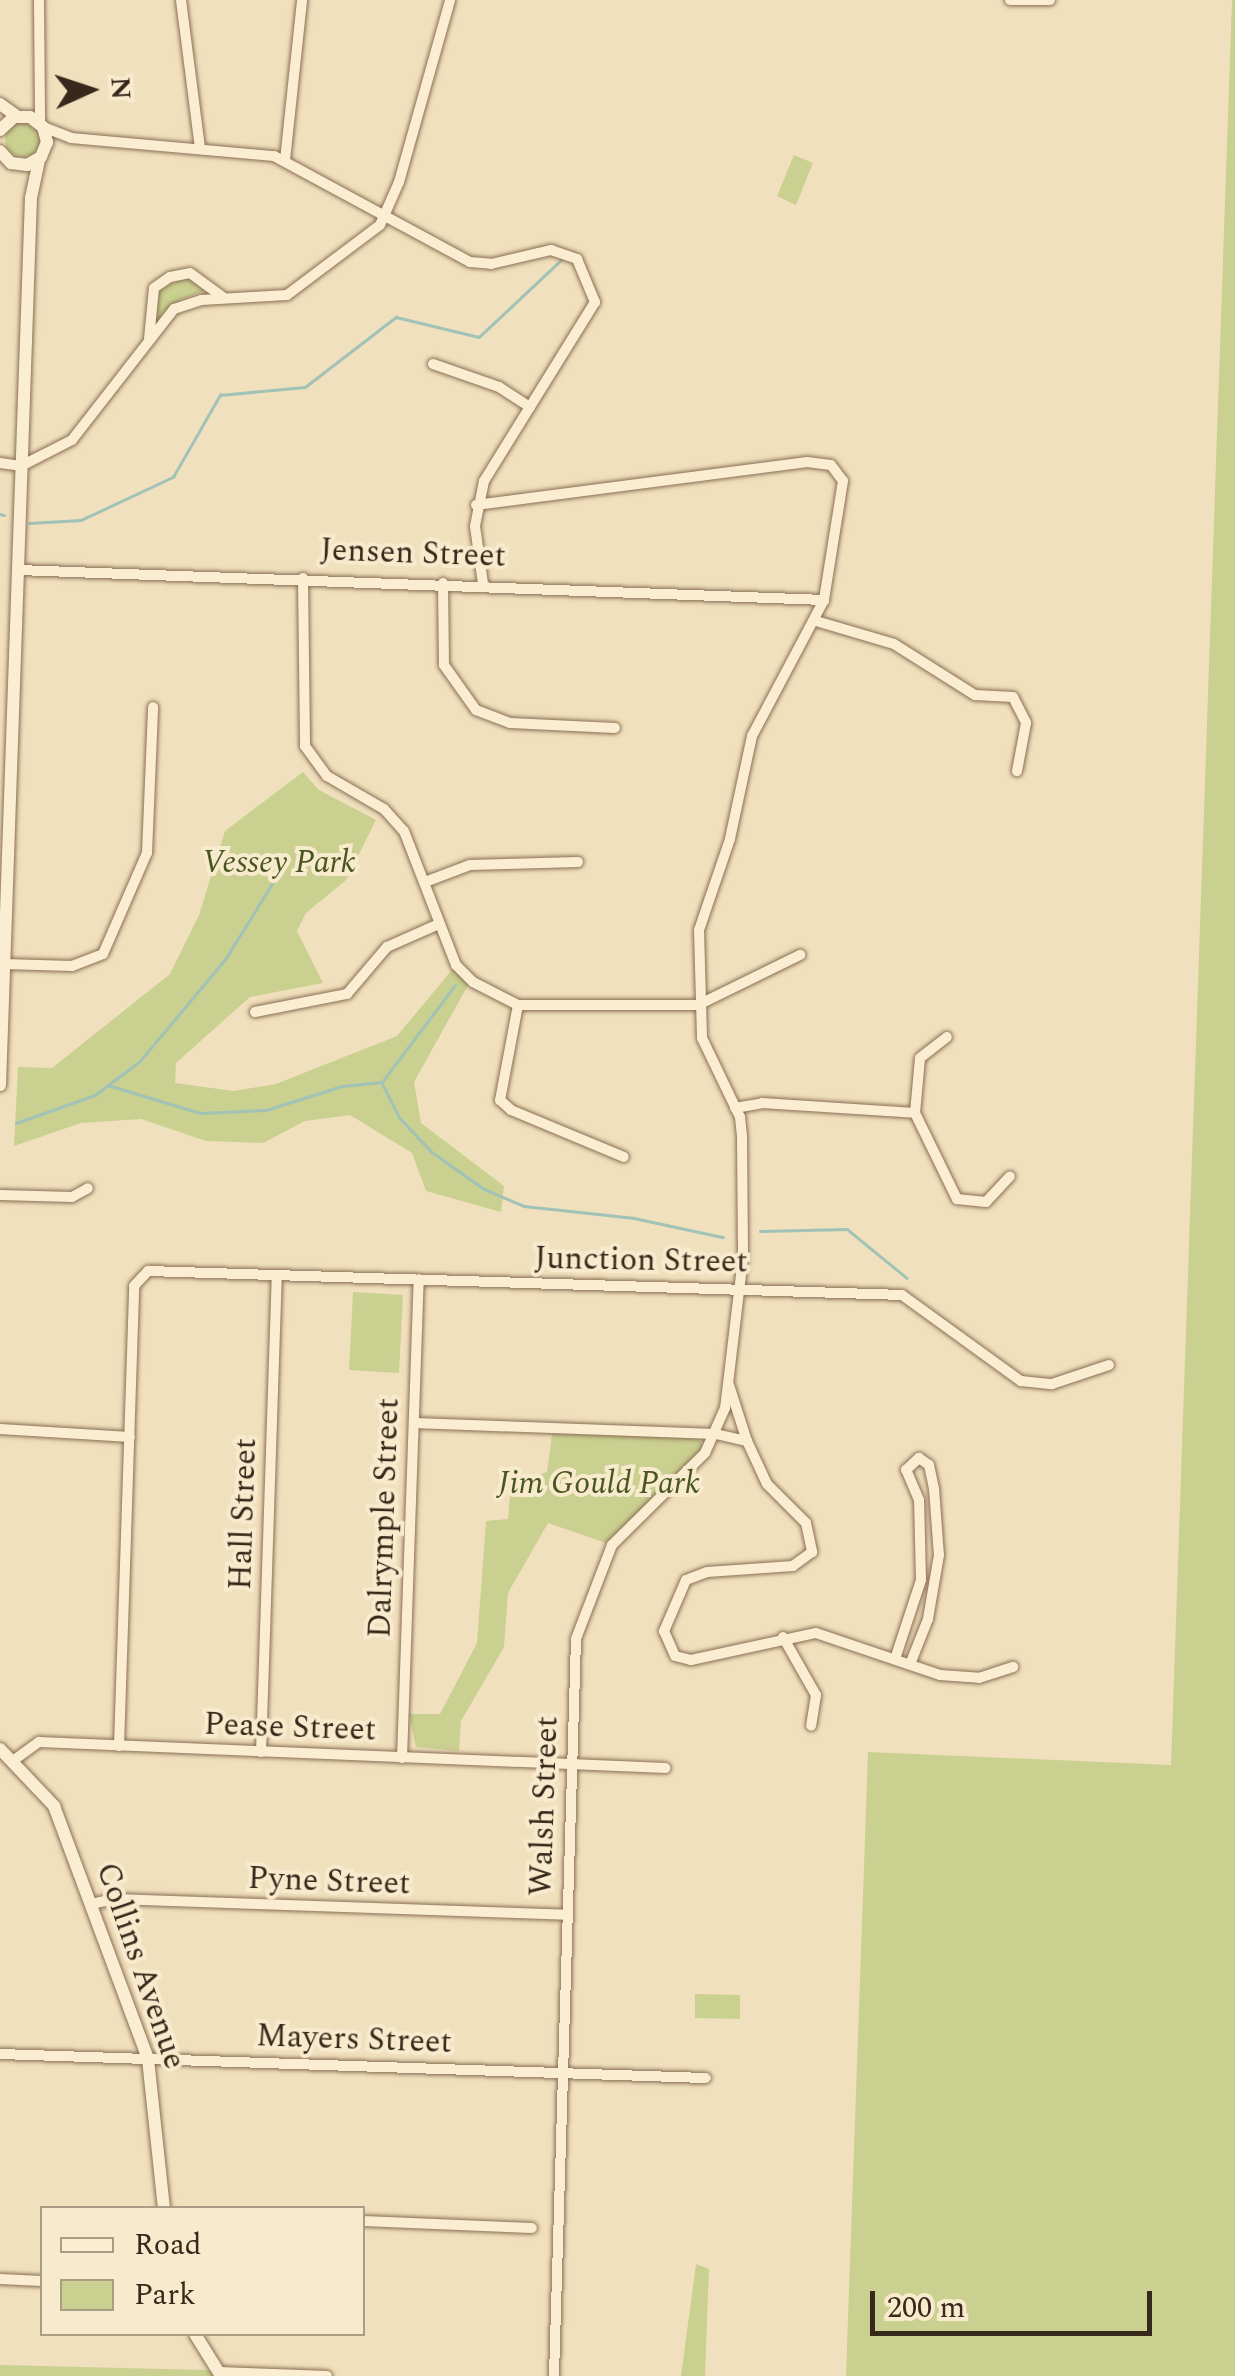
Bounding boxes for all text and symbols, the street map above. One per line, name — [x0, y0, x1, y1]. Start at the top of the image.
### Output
north arrow — [40, 40, 140, 140]
text: N — [98, 76, 143, 101]
street label: Jensen Street — [319, 532, 507, 576]
park label: Vessey Park — [202, 844, 356, 882]
street label: Junction Street — [534, 1240, 748, 1282]
street label: Dalrymple Street — [362, 1397, 408, 1639]
street label: Hall Street — [222, 1437, 266, 1591]
park label: Jim Gould Park — [498, 1465, 700, 1503]
street label: Pease Street — [203, 1706, 377, 1750]
street label: Walsh Street — [523, 1715, 567, 1897]
street label: Collins Avenue — [87, 1858, 193, 2074]
street label: Pyne Street — [247, 1860, 411, 1904]
street label: Mayers Street — [256, 2017, 452, 2063]
legend — [40, 2206, 365, 2336]
text: Road — [134, 2222, 202, 2268]
scale bar — [875, 2271, 1158, 2333]
text: Park — [134, 2272, 196, 2318]
text: 200 m — [887, 2285, 965, 2331]

